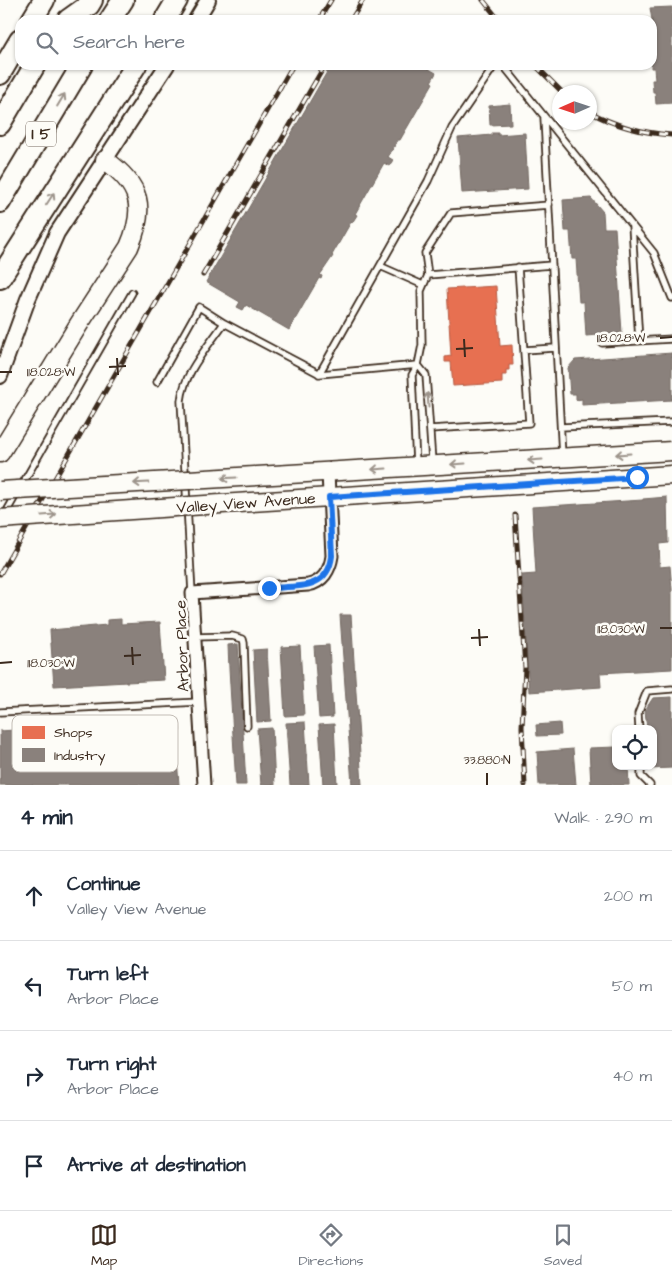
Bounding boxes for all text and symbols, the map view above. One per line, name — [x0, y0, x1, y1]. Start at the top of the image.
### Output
search box — [15, 15, 657, 70]
icon: search — [33, 29, 61, 57]
text: Search here — [73, 29, 185, 56]
north arrow — [552, 85, 597, 130]
one-way arrow — [56, 94, 66, 108]
road number: I 5 — [26, 122, 56, 146]
one-way arrow — [45, 192, 55, 206]
text: 118.028°W — [597, 330, 646, 347]
text: 118.028°W — [27, 364, 76, 381]
one-way arrow — [423, 392, 433, 408]
one-way arrow — [616, 449, 632, 459]
one-way arrow — [527, 455, 543, 464]
one-way arrow — [451, 460, 467, 469]
one-way arrow — [371, 465, 387, 474]
route start — [626, 466, 649, 489]
one-way arrow — [221, 474, 237, 483]
one-way arrow — [133, 479, 149, 488]
street label: Valley View Avenue — [176, 487, 317, 520]
one-way arrow — [40, 511, 56, 520]
route end — [258, 577, 281, 600]
street label: Arbor Place — [169, 599, 195, 692]
text: 118.030°W — [597, 621, 646, 638]
text: 118.030°W — [27, 655, 76, 672]
legend — [12, 715, 178, 772]
text: Shops — [54, 723, 93, 743]
map controls — [612, 725, 657, 770]
button: locate — [612, 725, 657, 770]
text: Industry — [54, 746, 106, 766]
text: 33.880°N — [463, 752, 511, 769]
text: 4 min — [20, 803, 73, 832]
text: Walk · 290 m — [554, 807, 652, 829]
text: Continue — [67, 871, 141, 898]
icon: ahead — [20, 882, 48, 910]
text: 200 m — [604, 885, 652, 907]
text: Valley View Avenue — [67, 898, 206, 920]
text: Turn left — [67, 961, 148, 988]
icon: left — [20, 972, 48, 1000]
text: 50 m — [612, 975, 652, 997]
text: Arbor Place — [67, 988, 159, 1010]
text: Turn right — [67, 1051, 156, 1078]
icon: right — [20, 1062, 48, 1090]
text: 40 m — [612, 1065, 652, 1087]
text: Arbor Place — [67, 1078, 159, 1100]
icon: arrive — [20, 1152, 48, 1180]
text: Arrive at destination — [67, 1152, 246, 1179]
tab: Map — [90, 1221, 118, 1271]
tab: Directions — [298, 1221, 363, 1271]
tab: Saved — [544, 1221, 582, 1271]

